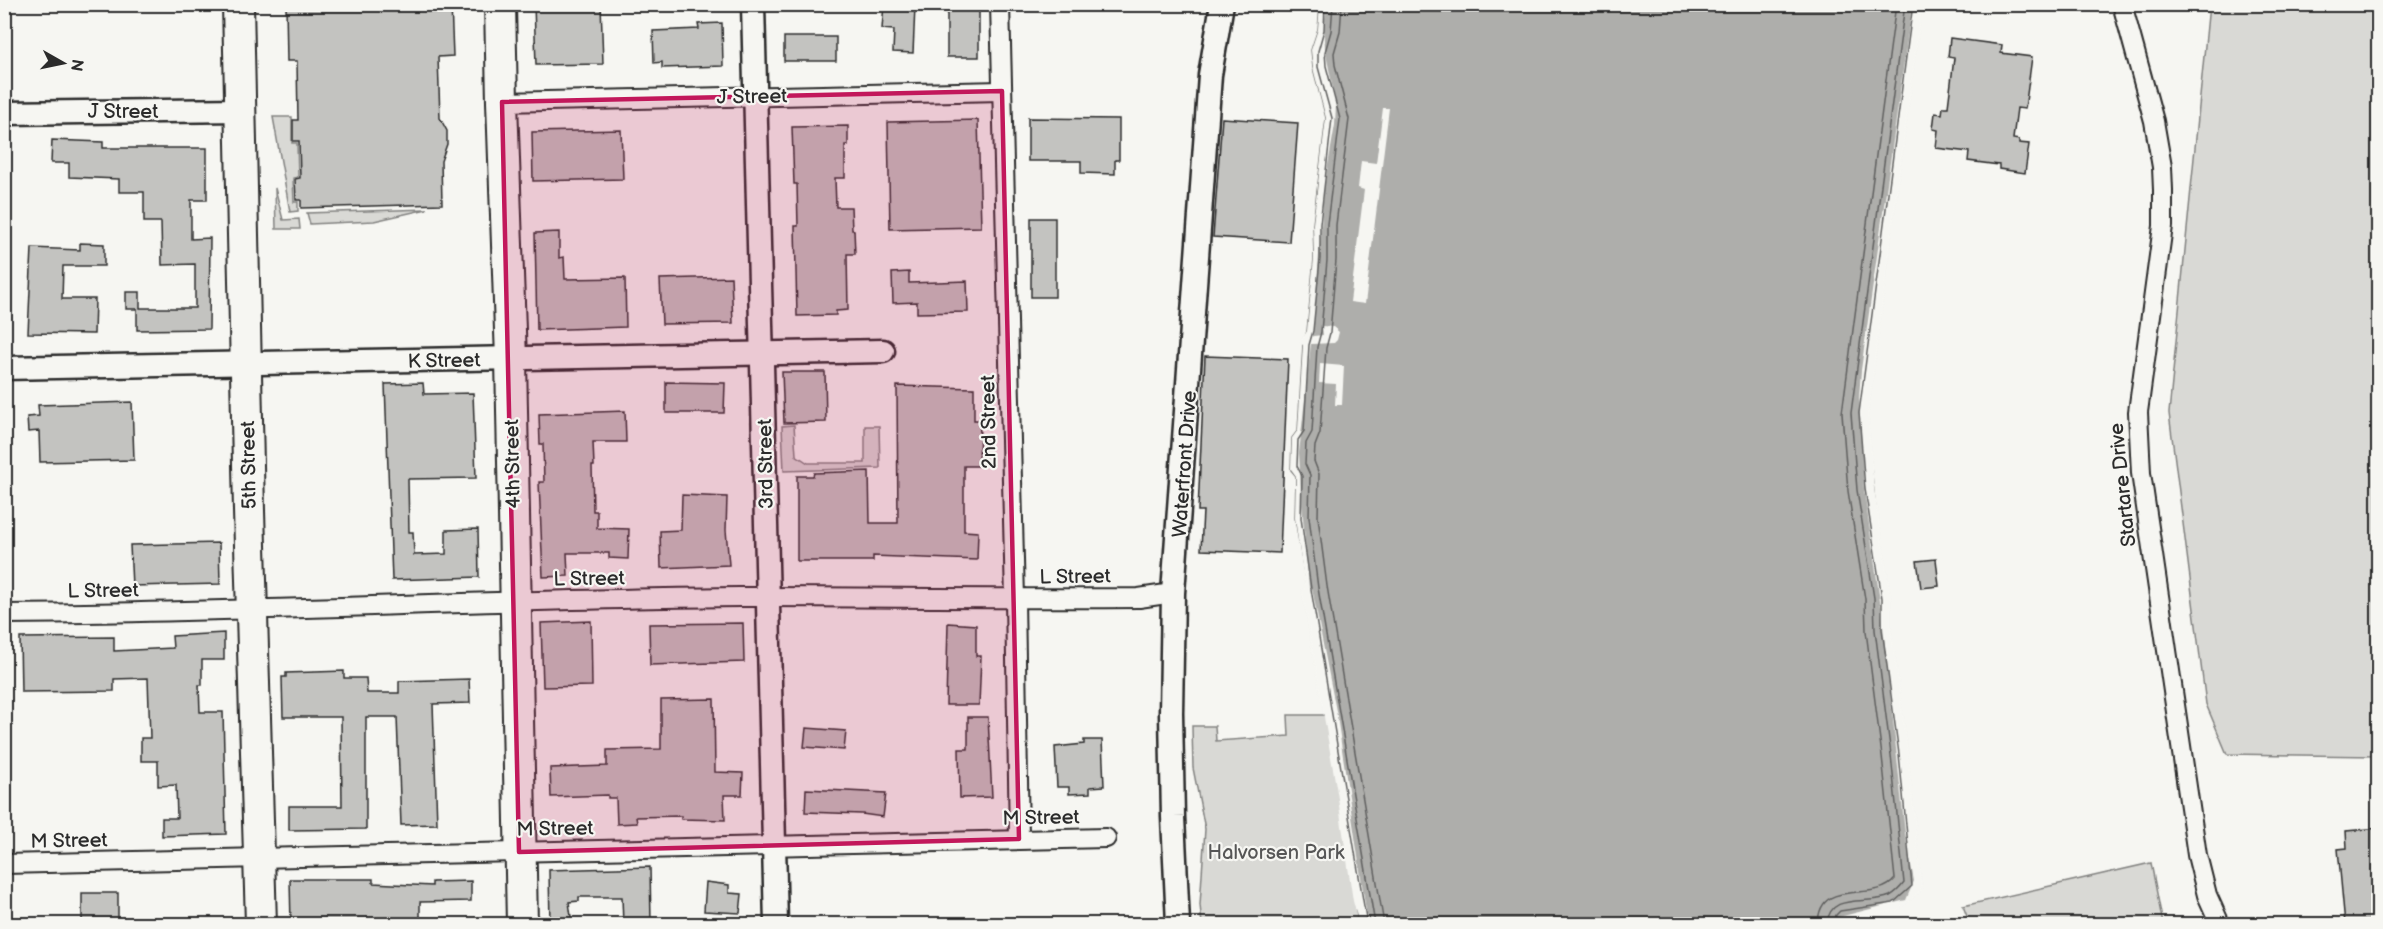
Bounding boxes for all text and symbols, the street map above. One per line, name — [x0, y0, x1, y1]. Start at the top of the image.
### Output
north arrow — [33, 33, 93, 93]
text: N — [66, 58, 87, 73]
street label: J Street — [716, 84, 788, 110]
street label: J Street — [88, 100, 158, 124]
street label: K Street — [407, 348, 481, 374]
street label: 2nd Street — [976, 375, 1002, 469]
street label: Waterfront Drive — [1168, 390, 1202, 538]
street label: 4th Street — [500, 419, 526, 509]
street label: 3rd Street — [753, 419, 779, 509]
street label: 5th Street — [236, 420, 262, 509]
street label: Startare Drive — [2105, 422, 2141, 548]
street label: L Street — [1039, 564, 1111, 590]
street label: L Street — [553, 566, 625, 592]
street label: L Street — [67, 578, 139, 604]
street label: M Street — [1002, 805, 1080, 831]
street label: M Street — [516, 816, 594, 842]
street label: M Street — [30, 828, 108, 854]
park label: Halvorsen Park — [1208, 841, 1345, 865]

